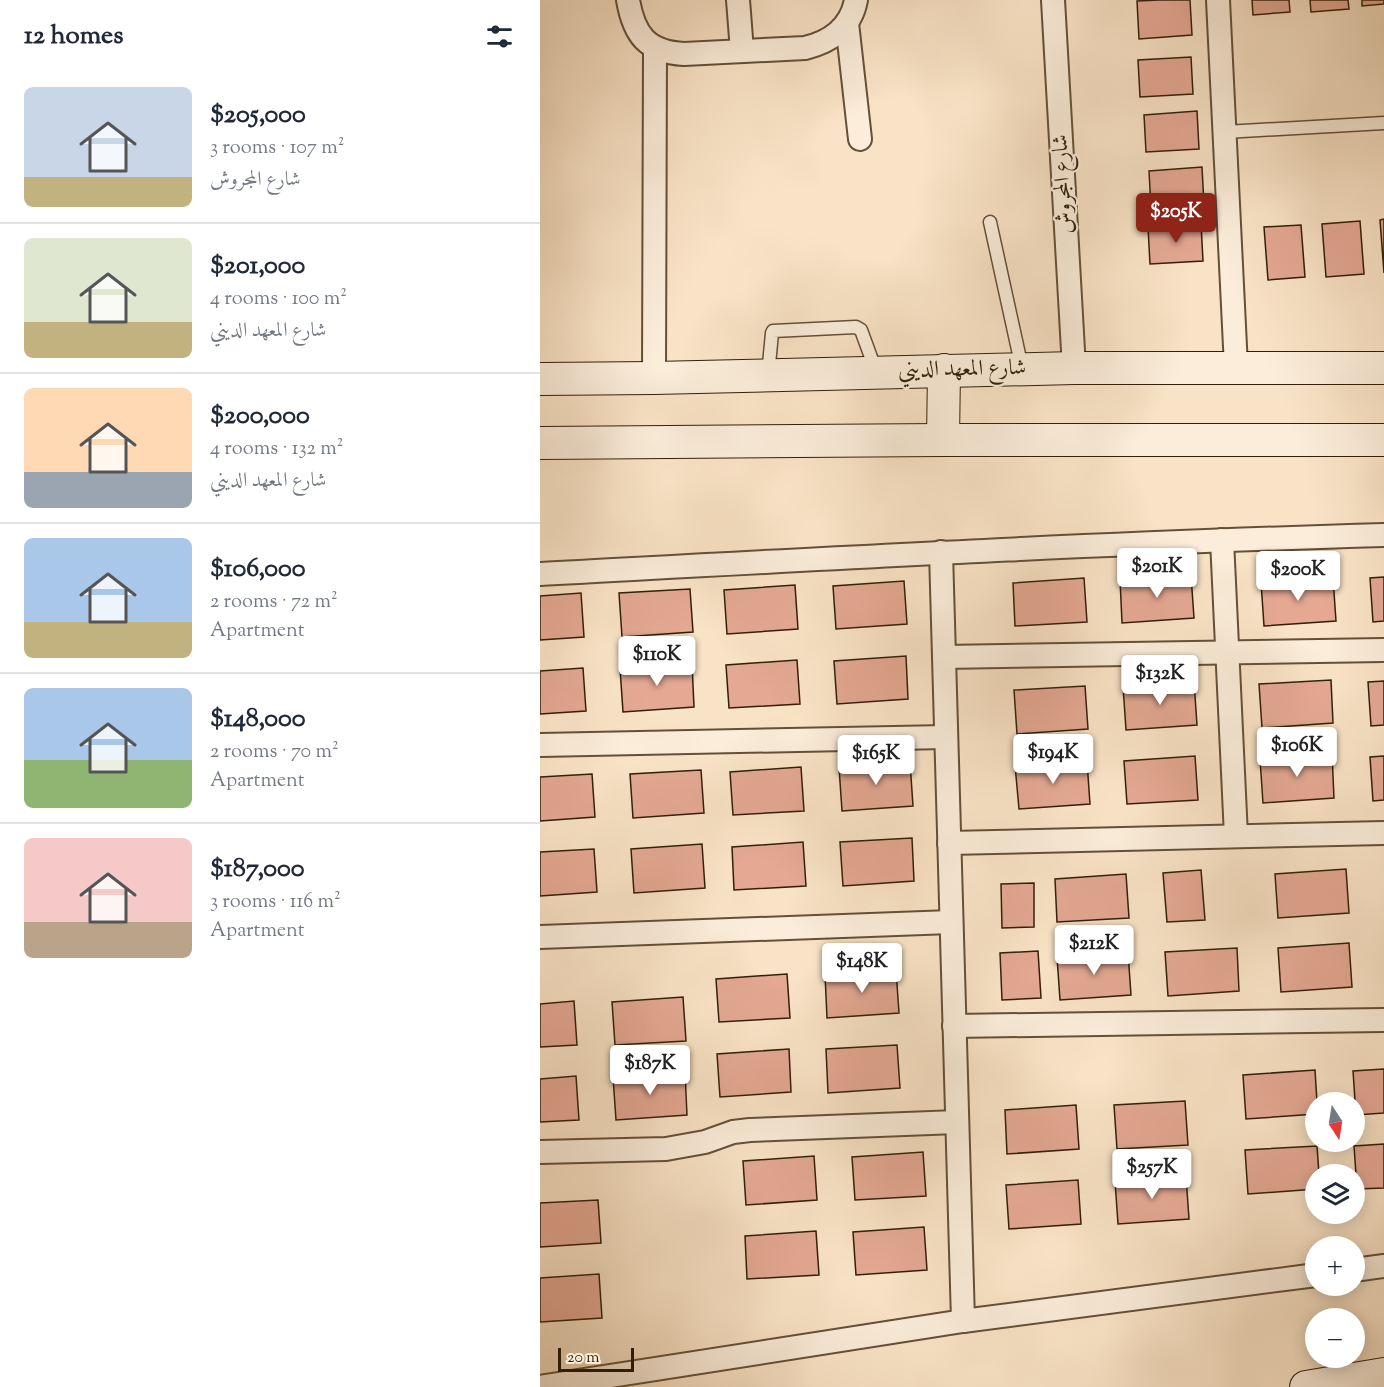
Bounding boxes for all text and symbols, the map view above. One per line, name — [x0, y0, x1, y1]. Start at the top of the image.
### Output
text: 12 homes — [24, 18, 123, 55]
icon: filters — [483, 20, 516, 53]
text: $205,000 — [210, 97, 306, 134]
icon: home — [72, 111, 144, 183]
street label: شارع المجروش — [1045, 133, 1083, 235]
text: 3 rooms · 107 m² — [210, 134, 344, 163]
text: شارع المجروش — [210, 166, 301, 195]
pin: $205K — [1134, 193, 1218, 244]
text: $205K — [1150, 198, 1202, 227]
text: $201,000 — [210, 248, 305, 285]
icon: home — [72, 262, 144, 334]
text: 4 rooms · 100 m² — [210, 285, 347, 314]
text: شارع المعهد الديني — [210, 317, 326, 346]
street label: شارع المعهد الديني — [898, 353, 1026, 388]
text: $200,000 — [210, 398, 310, 435]
icon: home — [72, 412, 144, 484]
text: 4 rooms · 132 m² — [210, 435, 343, 464]
text: شارع المعهد الديني — [210, 467, 326, 496]
pin: $201K — [1115, 548, 1199, 599]
text: $106,000 — [210, 551, 306, 588]
pin: $200K — [1256, 551, 1340, 602]
text: $201K — [1131, 553, 1183, 582]
text: $200K — [1270, 556, 1326, 585]
icon: home — [72, 562, 144, 634]
text: 2 rooms · 72 m² — [210, 588, 338, 617]
text: Apartment — [210, 617, 305, 646]
pin: $110K — [615, 636, 699, 687]
text: $110K — [632, 641, 682, 670]
pin: $132K — [1118, 655, 1202, 706]
text: $132K — [1135, 660, 1185, 689]
text: $148,000 — [210, 701, 306, 738]
icon: home — [72, 712, 144, 784]
pin: $106K — [1255, 727, 1339, 778]
text: $106K — [1271, 732, 1323, 761]
pin: $194K — [1011, 734, 1095, 785]
pin: $165K — [834, 735, 918, 786]
text: 2 rooms · 70 m² — [210, 738, 339, 767]
text: $194K — [1027, 739, 1079, 768]
text: $165K — [852, 740, 900, 769]
text: Apartment — [210, 767, 305, 796]
text: $187,000 — [210, 851, 305, 888]
icon: home — [72, 862, 144, 934]
text: 3 rooms · 116 m² — [210, 888, 341, 917]
text: Apartment — [210, 917, 305, 946]
pin: $212K — [1052, 925, 1136, 976]
text: $212K — [1069, 930, 1119, 959]
pin: $148K — [820, 943, 904, 994]
text: $148K — [836, 948, 888, 977]
pin: $187K — [608, 1045, 692, 1096]
text: $187K — [624, 1050, 676, 1079]
north arrow — [1305, 1092, 1365, 1152]
map controls — [1305, 1092, 1365, 1368]
pin: $257K — [1110, 1149, 1194, 1200]
text: $257K — [1126, 1154, 1178, 1183]
button: layers — [1305, 1164, 1365, 1224]
button: + — [1305, 1236, 1365, 1296]
button: − — [1305, 1308, 1365, 1368]
scale bar — [558, 1345, 634, 1372]
text: 20 m — [567, 1347, 600, 1370]

